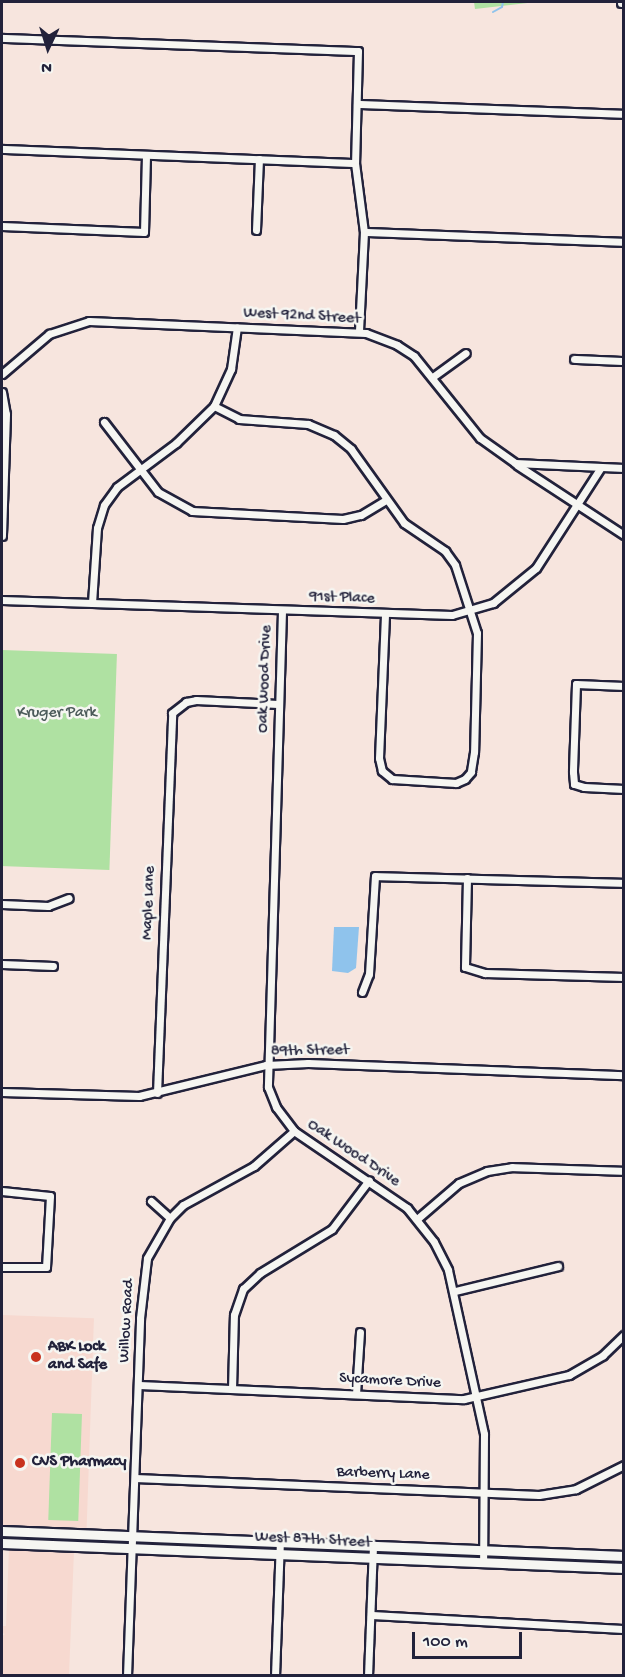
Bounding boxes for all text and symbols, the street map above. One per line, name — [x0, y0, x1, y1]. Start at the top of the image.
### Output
north arrow — [18, 18, 78, 78]
text: N — [41, 57, 53, 76]
street label: West 92nd Street — [243, 304, 361, 330]
street label: 91st Place — [309, 588, 375, 610]
street label: Oak Wood Drive — [255, 625, 277, 733]
park label: Kruger Park — [17, 704, 97, 724]
street label: Maple Lane — [139, 866, 161, 940]
street label: 89th Street — [271, 1042, 349, 1062]
street label: Oak Wood Drive — [303, 1116, 403, 1192]
street label: Willow Road — [116, 1279, 140, 1363]
place label: ABK Lock and Safe — [48, 1338, 107, 1376]
marker: ABK Lock and Safe — [29, 1350, 43, 1364]
street label: Sycamore Drive — [339, 1370, 441, 1394]
place label: CVS Pharmacy — [32, 1453, 126, 1473]
marker: CVS Pharmacy — [13, 1456, 27, 1470]
street label: Barberry Lane — [336, 1464, 430, 1486]
street label: West 87th Street — [254, 1528, 372, 1554]
scale bar — [415, 1620, 524, 1658]
text: 100 m — [423, 1632, 468, 1653]

